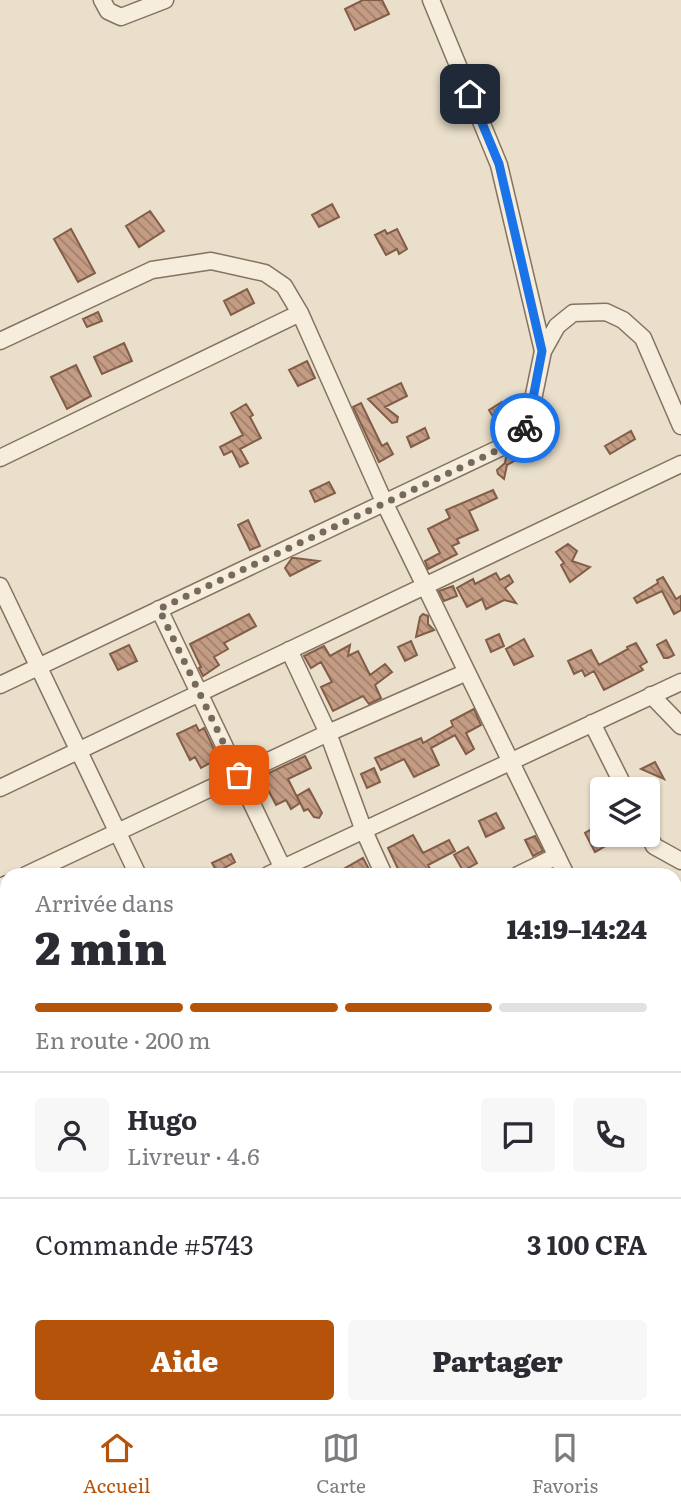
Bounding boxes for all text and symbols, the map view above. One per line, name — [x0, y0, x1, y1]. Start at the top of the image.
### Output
pin — [440, 64, 500, 124]
icon: home — [451, 75, 489, 113]
courier — [490, 393, 560, 463]
icon: bike — [506, 409, 544, 447]
pin — [209, 745, 269, 805]
icon: bag — [220, 756, 258, 794]
map controls — [590, 777, 660, 847]
button: layers — [590, 777, 660, 847]
text: Arrivée dans — [35, 885, 173, 919]
text: 14:19–14:24 — [507, 908, 647, 947]
text: 2 min — [35, 911, 167, 979]
text: En route · 200 m — [35, 1022, 211, 1056]
button: person — [35, 1098, 109, 1172]
button: chat — [481, 1098, 555, 1172]
button: phone — [573, 1098, 647, 1172]
text: Hugo — [127, 1099, 197, 1138]
text: Livreur · 4.6 — [127, 1138, 260, 1172]
text: Commande #5743 — [35, 1224, 254, 1263]
text: 3 100 CFA — [527, 1224, 647, 1263]
button: Aide — [35, 1320, 334, 1400]
button: Partager — [348, 1320, 647, 1400]
tab: Accueil — [83, 1429, 150, 1499]
tab: Carte — [316, 1429, 366, 1499]
tab: Favoris — [532, 1429, 598, 1499]

